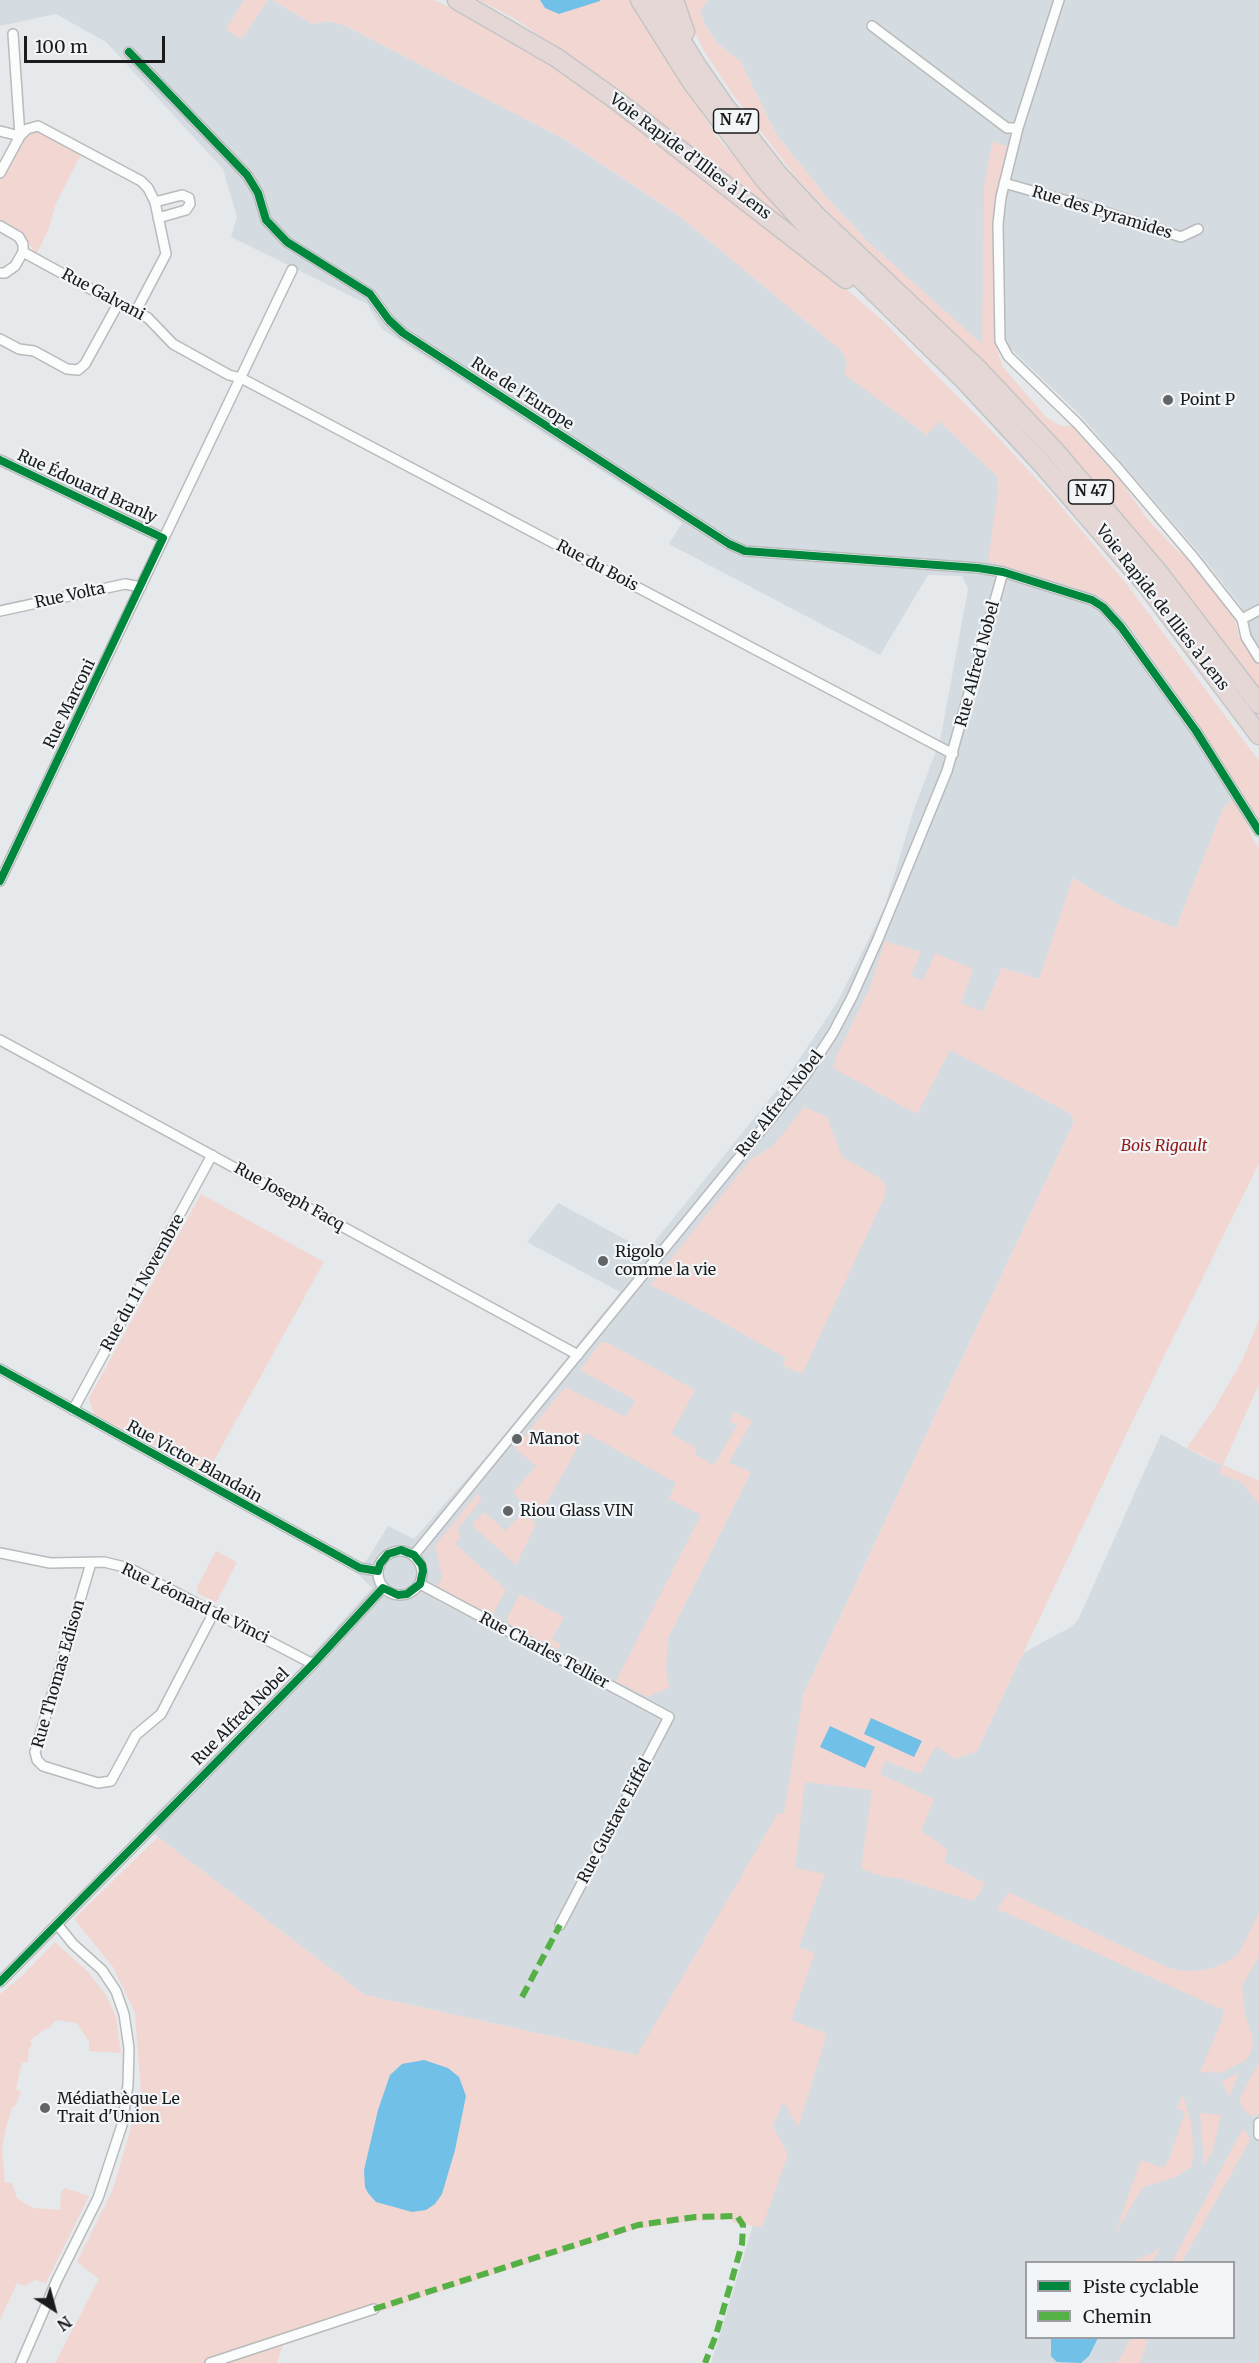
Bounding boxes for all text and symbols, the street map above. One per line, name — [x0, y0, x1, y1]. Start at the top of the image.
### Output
scale bar — [27, 24, 168, 62]
text: 100 m — [35, 35, 88, 58]
street label: Voie Rapide d’Illies à Lens — [606, 90, 774, 224]
road number: N 47 — [714, 109, 758, 133]
street label: Rue des Pyramides — [1030, 183, 1174, 243]
street label: Rue Galvani — [58, 265, 148, 325]
street label: Rue de l'Europe — [467, 354, 577, 434]
place label: Point P — [1180, 390, 1235, 410]
marker: Point P — [1161, 393, 1175, 407]
street label: Rue Édouard Branly — [14, 446, 160, 528]
road number: N 47 — [1068, 480, 1114, 504]
street label: Voie Rapide de Illies à Lens — [1091, 521, 1233, 695]
street label: Rue du Bois — [553, 536, 641, 596]
street label: Rue Volta — [33, 579, 107, 613]
street label: Rue Alfred Nobel — [952, 599, 1004, 729]
street label: Rue Marconi — [40, 656, 100, 752]
street label: Rue Alfred Nobel — [733, 1047, 827, 1161]
park label: Bois Rigault — [1121, 1136, 1207, 1156]
street label: Rue Joseph Facq — [231, 1159, 347, 1235]
street label: Rue du 11 Novembre — [97, 1211, 189, 1355]
place label: Rigolo comme la vie — [615, 1242, 716, 1280]
marker: Rigolo comme la vie — [596, 1254, 610, 1268]
street label: Rue Victor Blandain — [123, 1417, 265, 1507]
place label: Manot — [529, 1429, 580, 1449]
marker: Manot — [510, 1432, 524, 1446]
place label: Riou Glass VIN — [520, 1501, 633, 1521]
marker: Riou Glass VIN — [501, 1504, 515, 1518]
street label: Rue Léonard de Vinci — [118, 1560, 272, 1648]
street label: Rue Thomas Edison — [29, 1598, 89, 1750]
street label: Rue Charles Tellier — [476, 1609, 612, 1693]
street label: Rue Alfred Nobel — [188, 1664, 294, 1770]
street label: Rue Gustave Eiffel — [574, 1755, 656, 1887]
place label: Médiathèque Le Trait d'Union — [57, 2089, 180, 2127]
marker: Médiathèque Le Trait d'Union — [38, 2101, 52, 2115]
legend — [1025, 2261, 1235, 2339]
text: Piste cyclable — [1083, 2275, 1199, 2298]
north arrow — [24, 2279, 84, 2339]
text: Chemin — [1083, 2305, 1152, 2328]
text: N — [54, 2312, 76, 2335]

